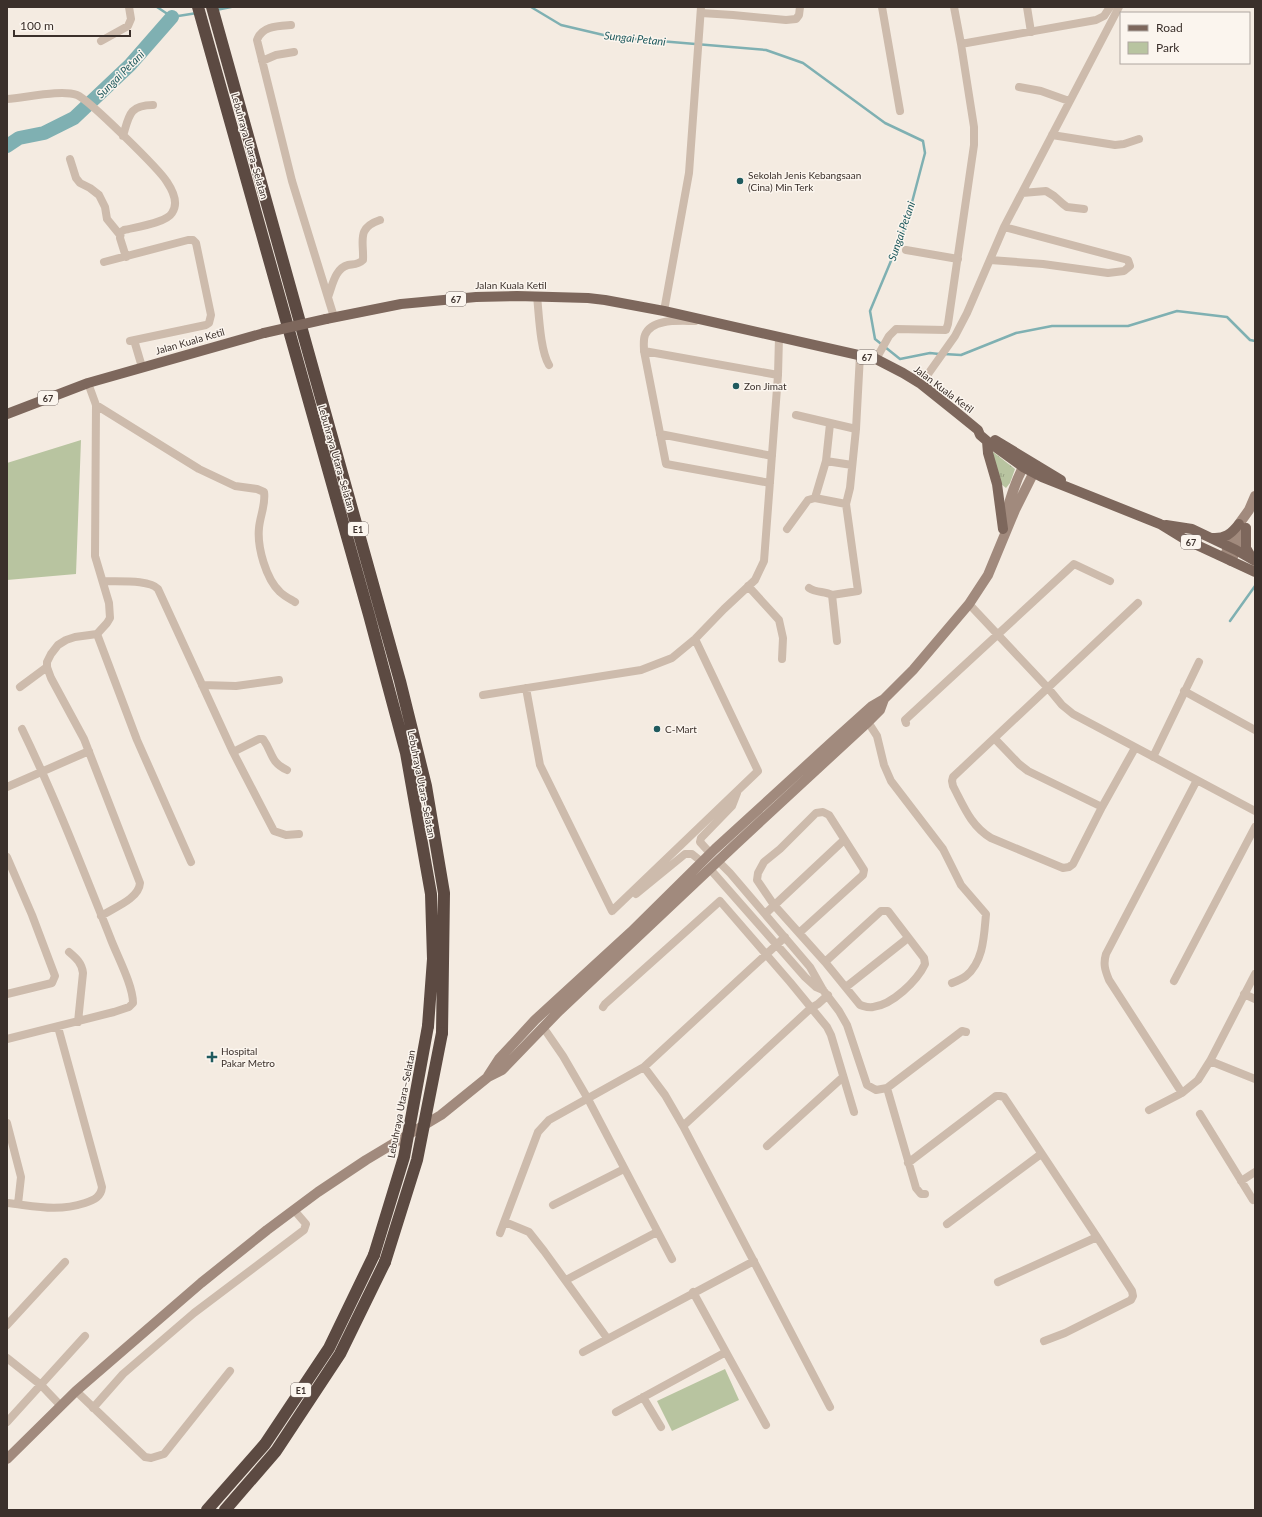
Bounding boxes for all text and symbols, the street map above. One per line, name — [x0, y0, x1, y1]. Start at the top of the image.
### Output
scale bar — [14, 12, 130, 38]
legend — [1120, 12, 1250, 64]
text: 100 m — [20, 18, 54, 33]
text: Road — [1156, 20, 1183, 35]
water label: Sungai Petani — [604, 28, 667, 48]
text: Park — [1156, 40, 1180, 55]
water label: Sungai Petani — [94, 47, 147, 100]
street label: Lebuhraya Utara–Selatan — [229, 91, 271, 201]
place label: Sekolah Jenis Kebangsaan (Cina) Min Terk — [748, 169, 861, 193]
marker: Sekolah Jenis Kebangsaan (Cina) Min Terk — [735, 176, 745, 186]
water label: Sungai Petani — [885, 199, 917, 262]
street label: Jalan Kuala Ketil — [475, 279, 547, 291]
road number: 67 — [446, 292, 466, 306]
street label: Jalan Kuala Ketil — [154, 325, 226, 357]
road number: 67 — [857, 350, 877, 364]
street label: Jalan Kuala Ketil — [912, 363, 976, 415]
place label: Zon Jimat — [744, 380, 787, 392]
marker: Zon Jimat — [731, 381, 741, 391]
road number: 67 — [38, 391, 58, 405]
street label: Lebuhraya Utara–Selatan — [316, 403, 358, 513]
road number: E1 — [348, 522, 368, 536]
road number: 67 — [1181, 535, 1201, 549]
place label: C-Mart — [665, 723, 697, 735]
marker: C-Mart — [652, 724, 662, 734]
street label: Lebuhraya Utara–Selatan — [406, 729, 438, 839]
place label: Hospital Pakar Metro — [221, 1045, 275, 1069]
street label: Lebuhraya Utara–Selatan — [385, 1049, 417, 1159]
marker: Hospital Pakar Metro — [206, 1051, 218, 1063]
road number: E1 — [291, 1383, 311, 1397]

